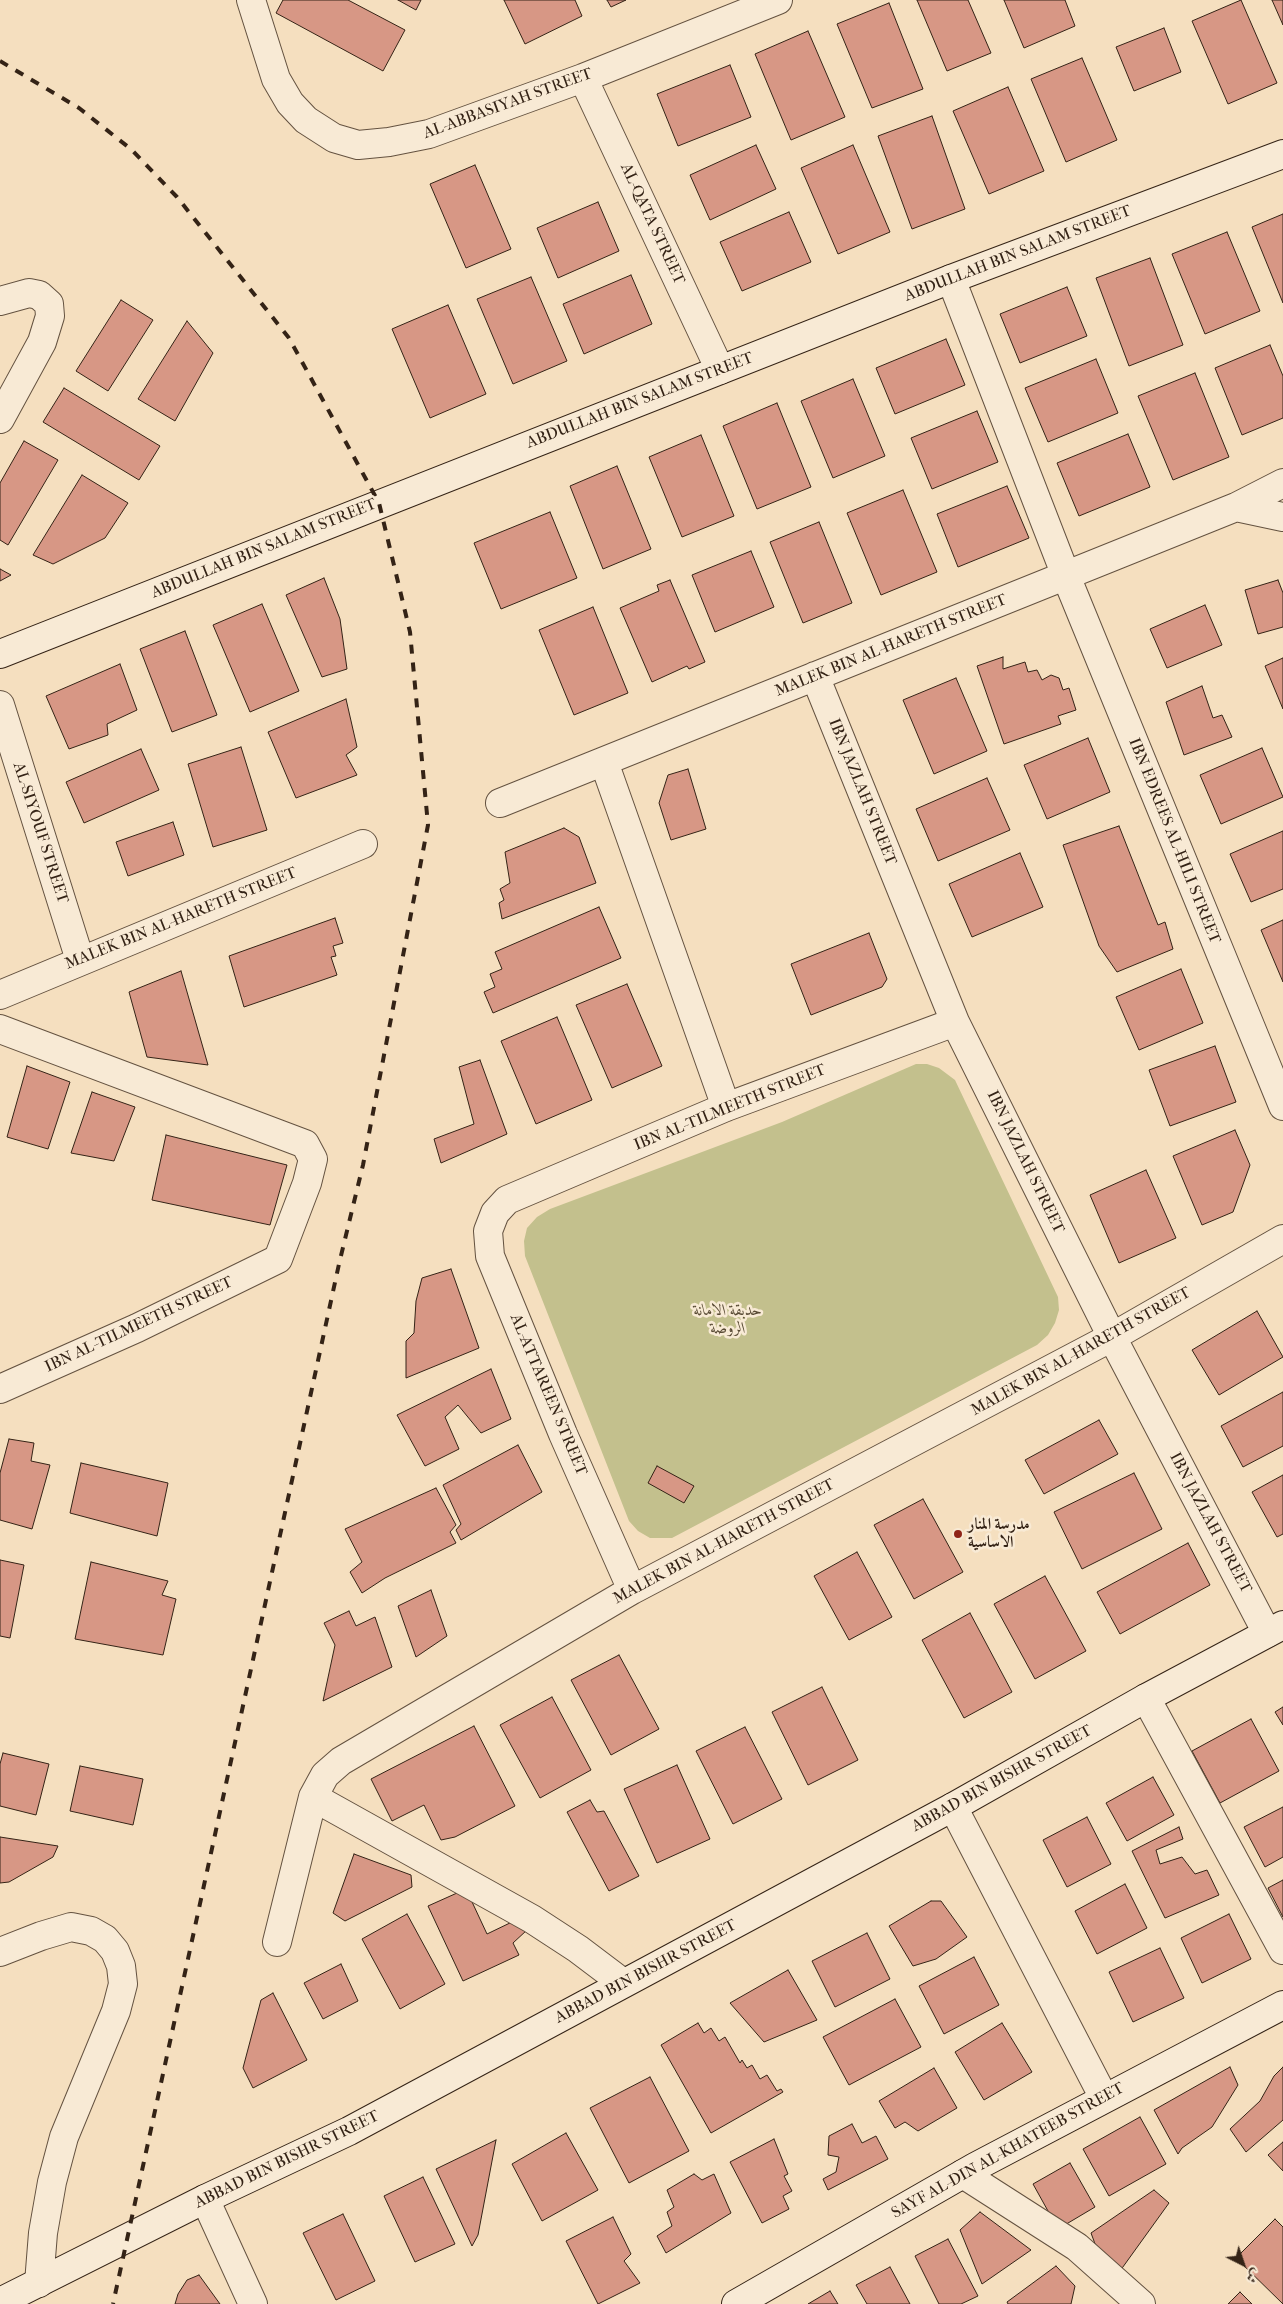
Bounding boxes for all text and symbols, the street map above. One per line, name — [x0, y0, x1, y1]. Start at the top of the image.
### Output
street label: AL-ABBASIYAH STREET — [421, 64, 595, 144]
street label: AL-QATA STREET — [616, 160, 688, 288]
street label: ABDULLAH BIN SALAM STREET — [902, 202, 1134, 306]
street label: ABDULLAH BIN SALAM STREET — [524, 349, 756, 453]
street label: ABDULLAH BIN SALAM STREET — [149, 495, 379, 603]
street label: MALEK BIN AL-HARETH STREET — [772, 591, 1010, 701]
street label: IBN JAZLAH STREET — [824, 716, 900, 868]
street label: IBN EDREES AL-HILI STREET — [1124, 735, 1224, 947]
street label: AL-SIYOUF STREET — [8, 760, 72, 906]
street label: MALEK BIN AL-HARETH STREET — [62, 864, 300, 974]
street label: IBN AL-TILMEETH STREET — [631, 1061, 829, 1155]
street label: IBN JAZLAH STREET — [982, 1087, 1068, 1237]
street label: IBN AL-TILMEETH STREET — [42, 1273, 236, 1377]
street label: MALEK BIN AL-HARETH STREET — [968, 1283, 1194, 1421]
park label: حدبقة الامانة الروضة — [694, 1301, 762, 1339]
street label: AL-ATTAREEN STREET — [505, 1311, 591, 1479]
street label: IBN JAZLAH STREET — [1165, 1449, 1255, 1597]
street label: MALEK BIN AL-HARETH STREET — [610, 1475, 838, 1609]
place label: مدرسة المنار الاساسية — [968, 1515, 1030, 1553]
marker: مدرسة المنار الاساسية — [952, 1528, 964, 1540]
street label: ABBAD BIN BISHR STREET — [909, 1721, 1095, 1837]
street label: ABBAD BIN BISHR STREET — [552, 1916, 740, 2028]
street label: SAYF AL-DIN AL-KHATEEB STREET — [888, 2079, 1128, 2223]
street label: ABBAD BIN BISHR STREET — [192, 2107, 382, 2213]
north arrow — [1218, 2239, 1268, 2289]
text: ش — [1242, 2265, 1264, 2287]

